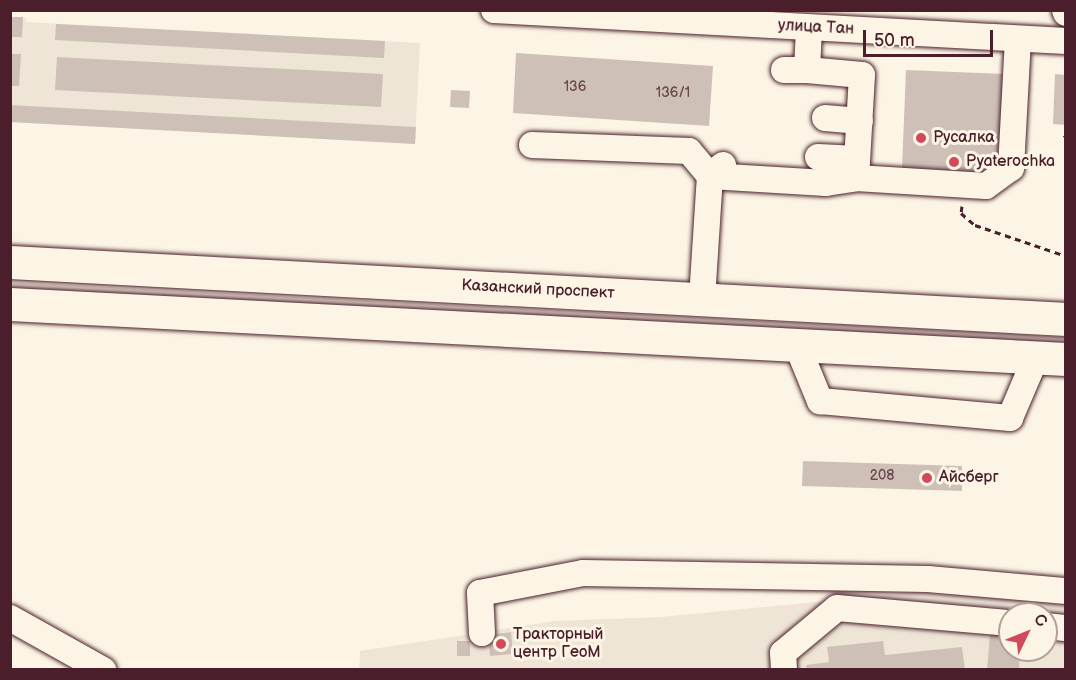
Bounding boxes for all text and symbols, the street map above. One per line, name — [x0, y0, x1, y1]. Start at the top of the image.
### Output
street label: улица Тан — [777, 16, 855, 40]
scale bar — [866, 18, 996, 56]
text: 50 m — [874, 30, 915, 51]
house number: 136 — [564, 79, 586, 95]
house number: 136/1 — [656, 85, 690, 101]
place label: Русалка — [933, 128, 995, 148]
marker: Русалка — [914, 131, 928, 145]
place label: Pyaterochka — [966, 152, 1055, 172]
marker: Pyaterochka — [947, 155, 961, 169]
street label: Казанский проспект — [461, 276, 615, 304]
house number: 208 — [870, 468, 894, 484]
place label: Айсберг — [939, 468, 999, 488]
marker: Айсберг — [920, 471, 934, 485]
north arrow — [998, 602, 1058, 662]
text: С — [1029, 610, 1051, 631]
place label: Тракторный центр ГеоМ — [513, 625, 603, 663]
marker: Тракторный центр ГеоМ — [494, 637, 508, 651]

